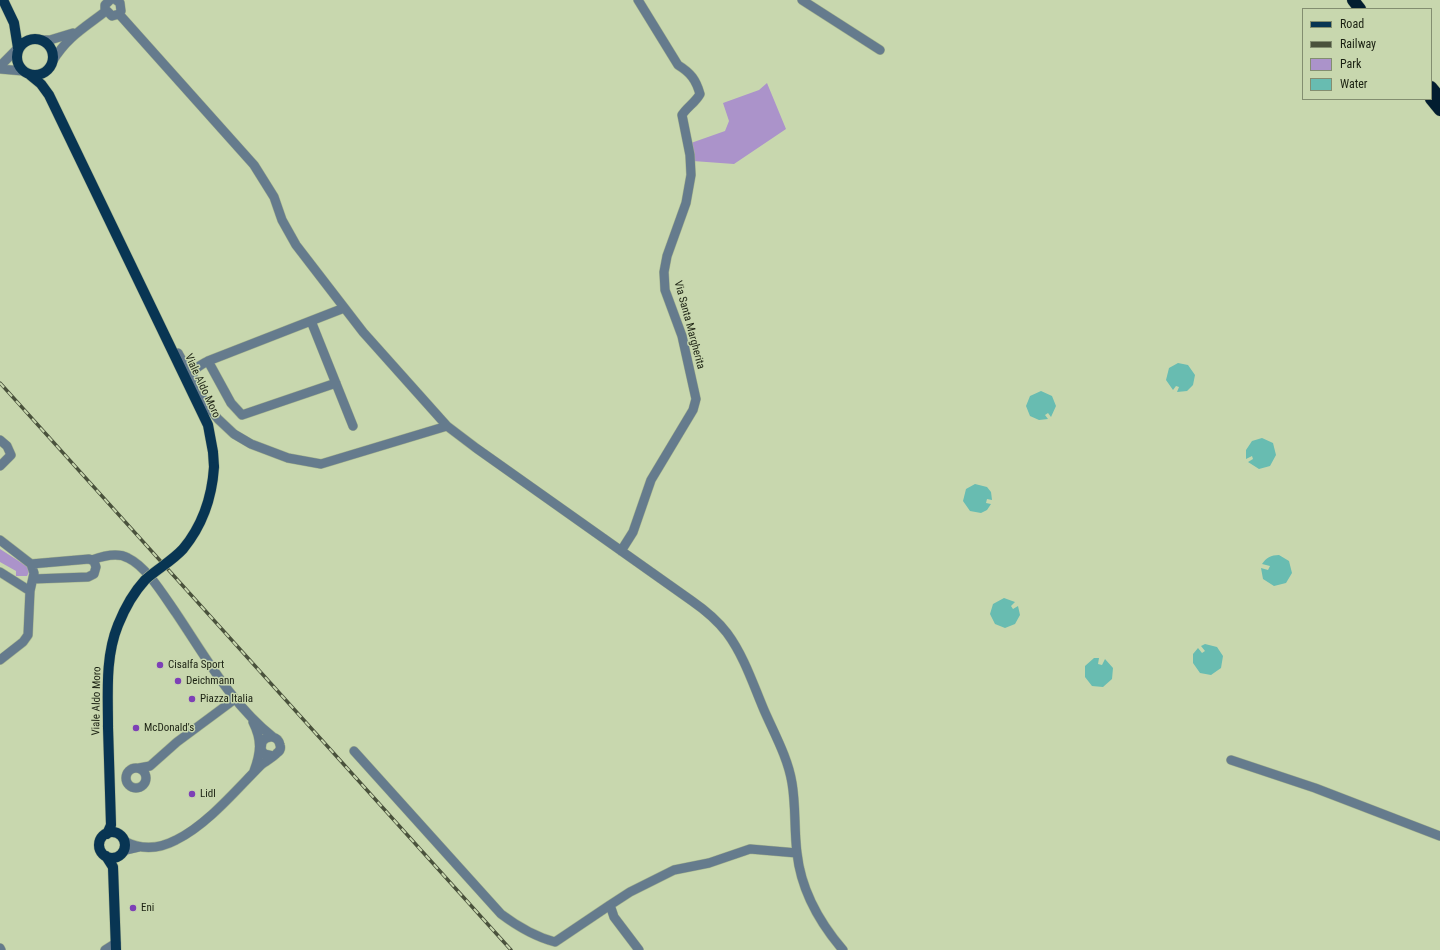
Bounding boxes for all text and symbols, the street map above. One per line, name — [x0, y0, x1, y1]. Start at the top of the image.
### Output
legend — [1302, 8, 1432, 100]
text: Road — [1340, 17, 1364, 31]
text: Railway — [1340, 37, 1376, 51]
text: Park — [1340, 57, 1361, 71]
text: Water — [1340, 77, 1368, 91]
street label: Via Santa Margherita — [671, 279, 707, 371]
street label: Viale Aldo Moro — [181, 352, 223, 420]
place label: Cisalfa Sport — [168, 658, 224, 672]
marker: Cisalfa Sport — [155, 660, 165, 670]
street label: Viale Aldo Moro — [90, 666, 104, 736]
place label: Deichmann — [186, 674, 235, 688]
marker: Deichmann — [173, 676, 183, 686]
place label: Piazza Italia — [200, 692, 253, 706]
marker: Piazza Italia — [187, 694, 197, 704]
place label: McDonald's — [144, 721, 194, 735]
marker: McDonald's — [131, 723, 141, 733]
place label: Lidl — [200, 787, 216, 801]
marker: Lidl — [187, 789, 197, 799]
place label: Eni — [141, 901, 154, 915]
marker: Eni — [128, 903, 138, 913]

